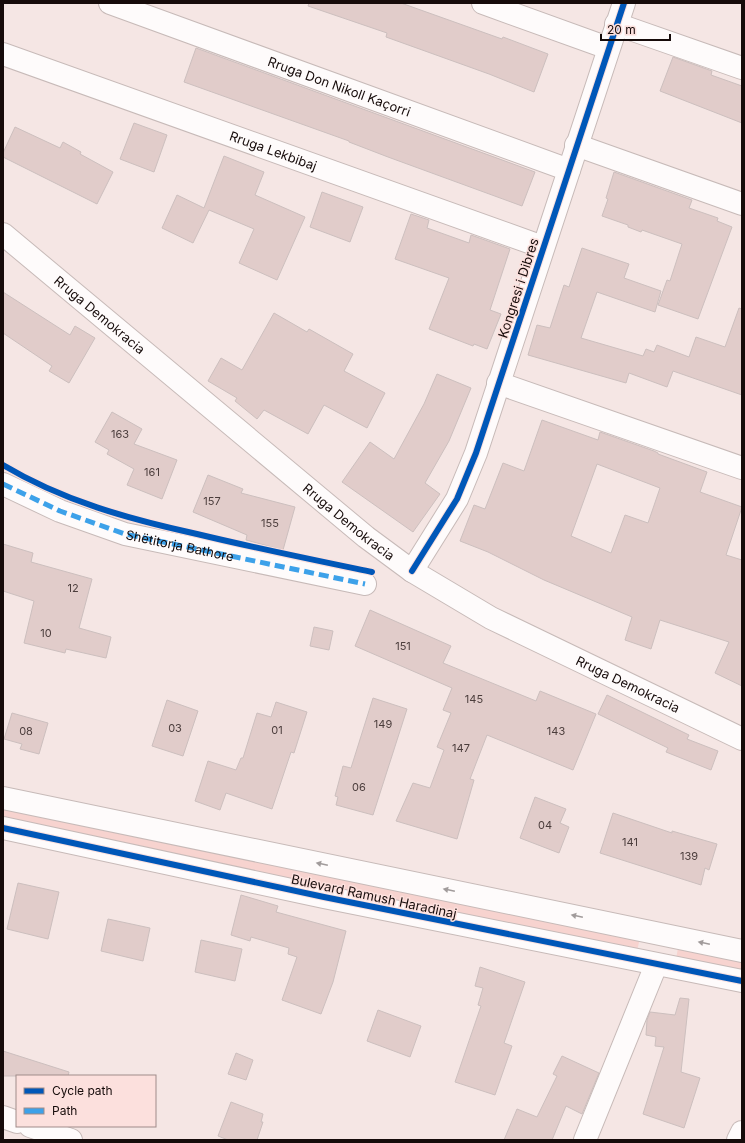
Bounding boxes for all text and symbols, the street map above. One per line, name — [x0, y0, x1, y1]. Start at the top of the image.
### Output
scale bar — [601, 16, 670, 42]
text: 20 m — [607, 22, 636, 37]
street label: Rruga Don Nikoll Kaçorri — [266, 53, 413, 120]
street label: Rruga Lekbibaj — [227, 128, 319, 174]
street label: Kongresi i Dibres — [494, 236, 542, 340]
street label: Rruga Demokracia — [51, 272, 148, 357]
house number: 163 — [111, 427, 129, 441]
house number: 161 — [144, 465, 160, 479]
street label: Rruga Demokracia — [300, 480, 398, 564]
house number: 157 — [203, 494, 221, 508]
house number: 155 — [261, 516, 279, 530]
street label: Shëtitorja Bathore — [124, 526, 235, 564]
house number: 12 — [67, 581, 79, 595]
house number: 10 — [40, 626, 52, 640]
house number: 151 — [395, 639, 411, 653]
street label: Rruga Demokracia — [573, 652, 682, 716]
house number: 145 — [465, 692, 483, 706]
house number: 149 — [374, 717, 392, 731]
house number: 03 — [168, 721, 182, 735]
house number: 01 — [271, 723, 283, 737]
house number: 08 — [19, 724, 33, 738]
house number: 143 — [547, 724, 565, 738]
house number: 147 — [452, 741, 470, 755]
house number: 06 — [352, 780, 366, 794]
house number: 04 — [538, 818, 552, 832]
house number: 141 — [622, 835, 638, 849]
house number: 139 — [680, 849, 698, 863]
one-way arrow — [316, 861, 328, 867]
street label: Bulevard Ramush Haradinaj — [290, 871, 458, 921]
one-way arrow — [443, 887, 455, 893]
one-way arrow — [570, 913, 583, 919]
one-way arrow — [698, 939, 710, 945]
legend — [16, 1075, 156, 1127]
text: Cycle path — [52, 1083, 113, 1098]
text: Path — [52, 1103, 77, 1118]

